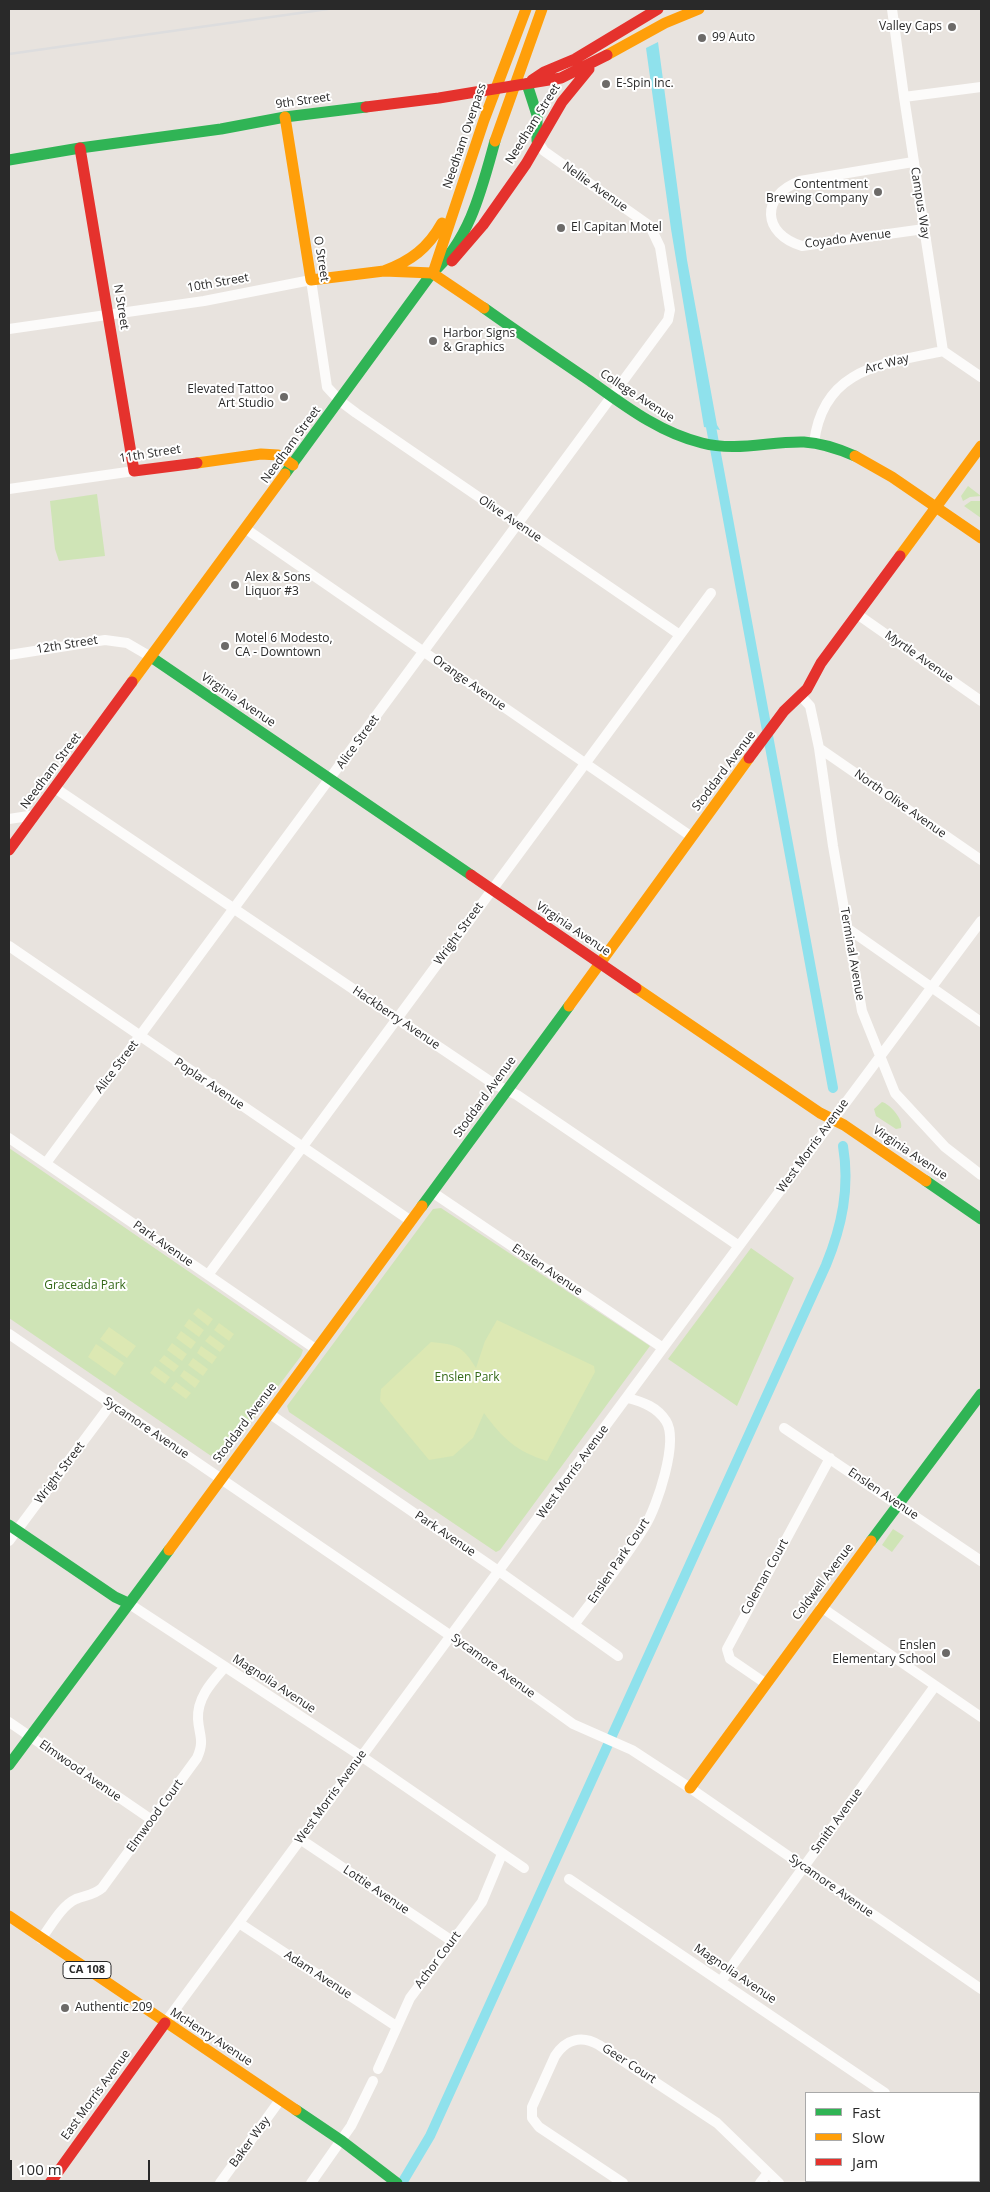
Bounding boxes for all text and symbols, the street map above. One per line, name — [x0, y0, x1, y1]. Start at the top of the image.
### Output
place label: Valley Caps — [879, 20, 942, 34]
marker: Valley Caps — [946, 21, 958, 33]
place label: 99 Auto — [712, 31, 755, 45]
marker: 99 Auto — [696, 32, 708, 44]
place label: E-Spin Inc. — [616, 77, 674, 91]
marker: E-Spin Inc. — [600, 78, 612, 90]
street label: Needham Overpass — [440, 81, 490, 191]
street label: Needham Street — [503, 81, 563, 167]
street label: 9th Street — [275, 90, 331, 112]
street label: Nellie Avenue — [560, 159, 630, 215]
street label: Campus Way — [907, 166, 933, 240]
place label: Contentment Brewing Company — [766, 178, 868, 206]
marker: Contentment Brewing Company — [872, 186, 884, 198]
place label: El Capitan Motel — [571, 221, 662, 235]
marker: El Capitan Motel — [555, 222, 567, 234]
street label: Coyado Avenue — [804, 227, 892, 251]
street label: O Street — [310, 235, 332, 283]
street label: 10th Street — [186, 271, 250, 295]
street label: N Street — [110, 283, 132, 331]
place label: Harbor Signs & Graphics — [443, 327, 515, 355]
marker: Harbor Signs & Graphics — [427, 335, 439, 347]
street label: Arc Way — [863, 351, 911, 377]
street label: College Avenue — [597, 367, 677, 425]
place label: Elevated Tattoo Art Studio — [187, 383, 274, 411]
marker: Elevated Tattoo Art Studio — [278, 391, 290, 403]
street label: Needham Street — [258, 404, 324, 486]
street label: 11th Street — [118, 442, 182, 466]
street label: Olive Avenue — [476, 493, 544, 545]
place label: Alex & Sons Liquor #3 — [245, 571, 310, 599]
marker: Alex & Sons Liquor #3 — [229, 579, 241, 591]
street label: Myrtle Avenue — [882, 628, 956, 686]
place label: Motel 6 Modesto, CA - Downtown — [235, 632, 333, 660]
street label: 12th Street — [35, 633, 99, 657]
marker: Motel 6 Modesto, CA - Downtown — [219, 640, 231, 652]
street label: Orange Avenue — [429, 652, 509, 714]
street label: Virginia Avenue — [198, 670, 278, 730]
street label: Alice Street — [334, 712, 382, 772]
street label: Stoddard Avenue — [689, 728, 759, 814]
street label: Needham Street — [18, 730, 84, 812]
street label: North Olive Avenue — [851, 767, 949, 841]
street label: Virginia Avenue — [533, 899, 613, 959]
street label: Wright Street — [431, 900, 487, 968]
street label: Terminal Avenue — [837, 906, 867, 1002]
street label: Hackberry Avenue — [350, 983, 442, 1053]
street label: Alice Street — [92, 1038, 142, 1096]
street label: Stoddard Avenue — [451, 1054, 519, 1140]
street label: Poplar Avenue — [171, 1055, 247, 1113]
street label: West Morris Avenue — [774, 1096, 852, 1196]
street label: Virginia Avenue — [870, 1123, 950, 1183]
street label: Park Avenue — [130, 1218, 196, 1270]
street label: Enslen Avenue — [509, 1241, 585, 1299]
park label: Graceada Park — [44, 1279, 126, 1293]
park label: Enslen Park — [434, 1371, 500, 1385]
street label: Stoddard Avenue — [210, 1380, 280, 1466]
street label: Sycamore Avenue — [101, 1394, 191, 1462]
street label: West Morris Avenue — [534, 1422, 612, 1522]
street label: Wright Street — [32, 1439, 88, 1507]
street label: Enslen Avenue — [845, 1465, 921, 1523]
street label: Park Avenue — [412, 1508, 478, 1560]
street label: Enslen Park Court — [585, 1516, 653, 1606]
street label: Coleman Court — [738, 1537, 792, 1617]
street label: Coldwell Avenue — [790, 1541, 856, 1623]
street label: Sycamore Avenue — [448, 1631, 538, 1701]
place label: Enslen Elementary School — [832, 1639, 936, 1667]
marker: Enslen Elementary School — [940, 1647, 952, 1659]
street label: Magnolia Avenue — [230, 1652, 318, 1716]
street label: Elmwood Avenue — [36, 1737, 124, 1805]
street label: West Morris Avenue — [292, 1747, 370, 1847]
street label: Elmwood Court — [124, 1777, 186, 1855]
street label: Smith Avenue — [808, 1786, 866, 1856]
street label: Sycamore Avenue — [786, 1851, 876, 1921]
street label: Lottie Avenue — [340, 1863, 412, 1917]
street label: Achor Court — [412, 1929, 464, 1991]
street label: Magnolia Avenue — [691, 1941, 779, 2007]
street label: Adam Avenue — [282, 1948, 354, 2002]
road number: CA 108 — [63, 1962, 111, 1978]
place label: Authentic 209 — [75, 2001, 152, 2015]
marker: Authentic 209 — [59, 2002, 71, 2014]
street label: McHenry Avenue — [167, 2005, 255, 2069]
street label: Geer Court — [599, 2041, 659, 2087]
street label: East Morris Avenue — [58, 2047, 134, 2143]
legend — [805, 2092, 980, 2182]
text: Fast — [852, 2102, 881, 2122]
street label: Baker Way — [227, 2114, 273, 2170]
text: Slow — [852, 2127, 885, 2147]
scale bar — [12, 2150, 152, 2182]
text: Jam — [852, 2152, 878, 2172]
text: 100 m — [18, 2159, 62, 2179]

